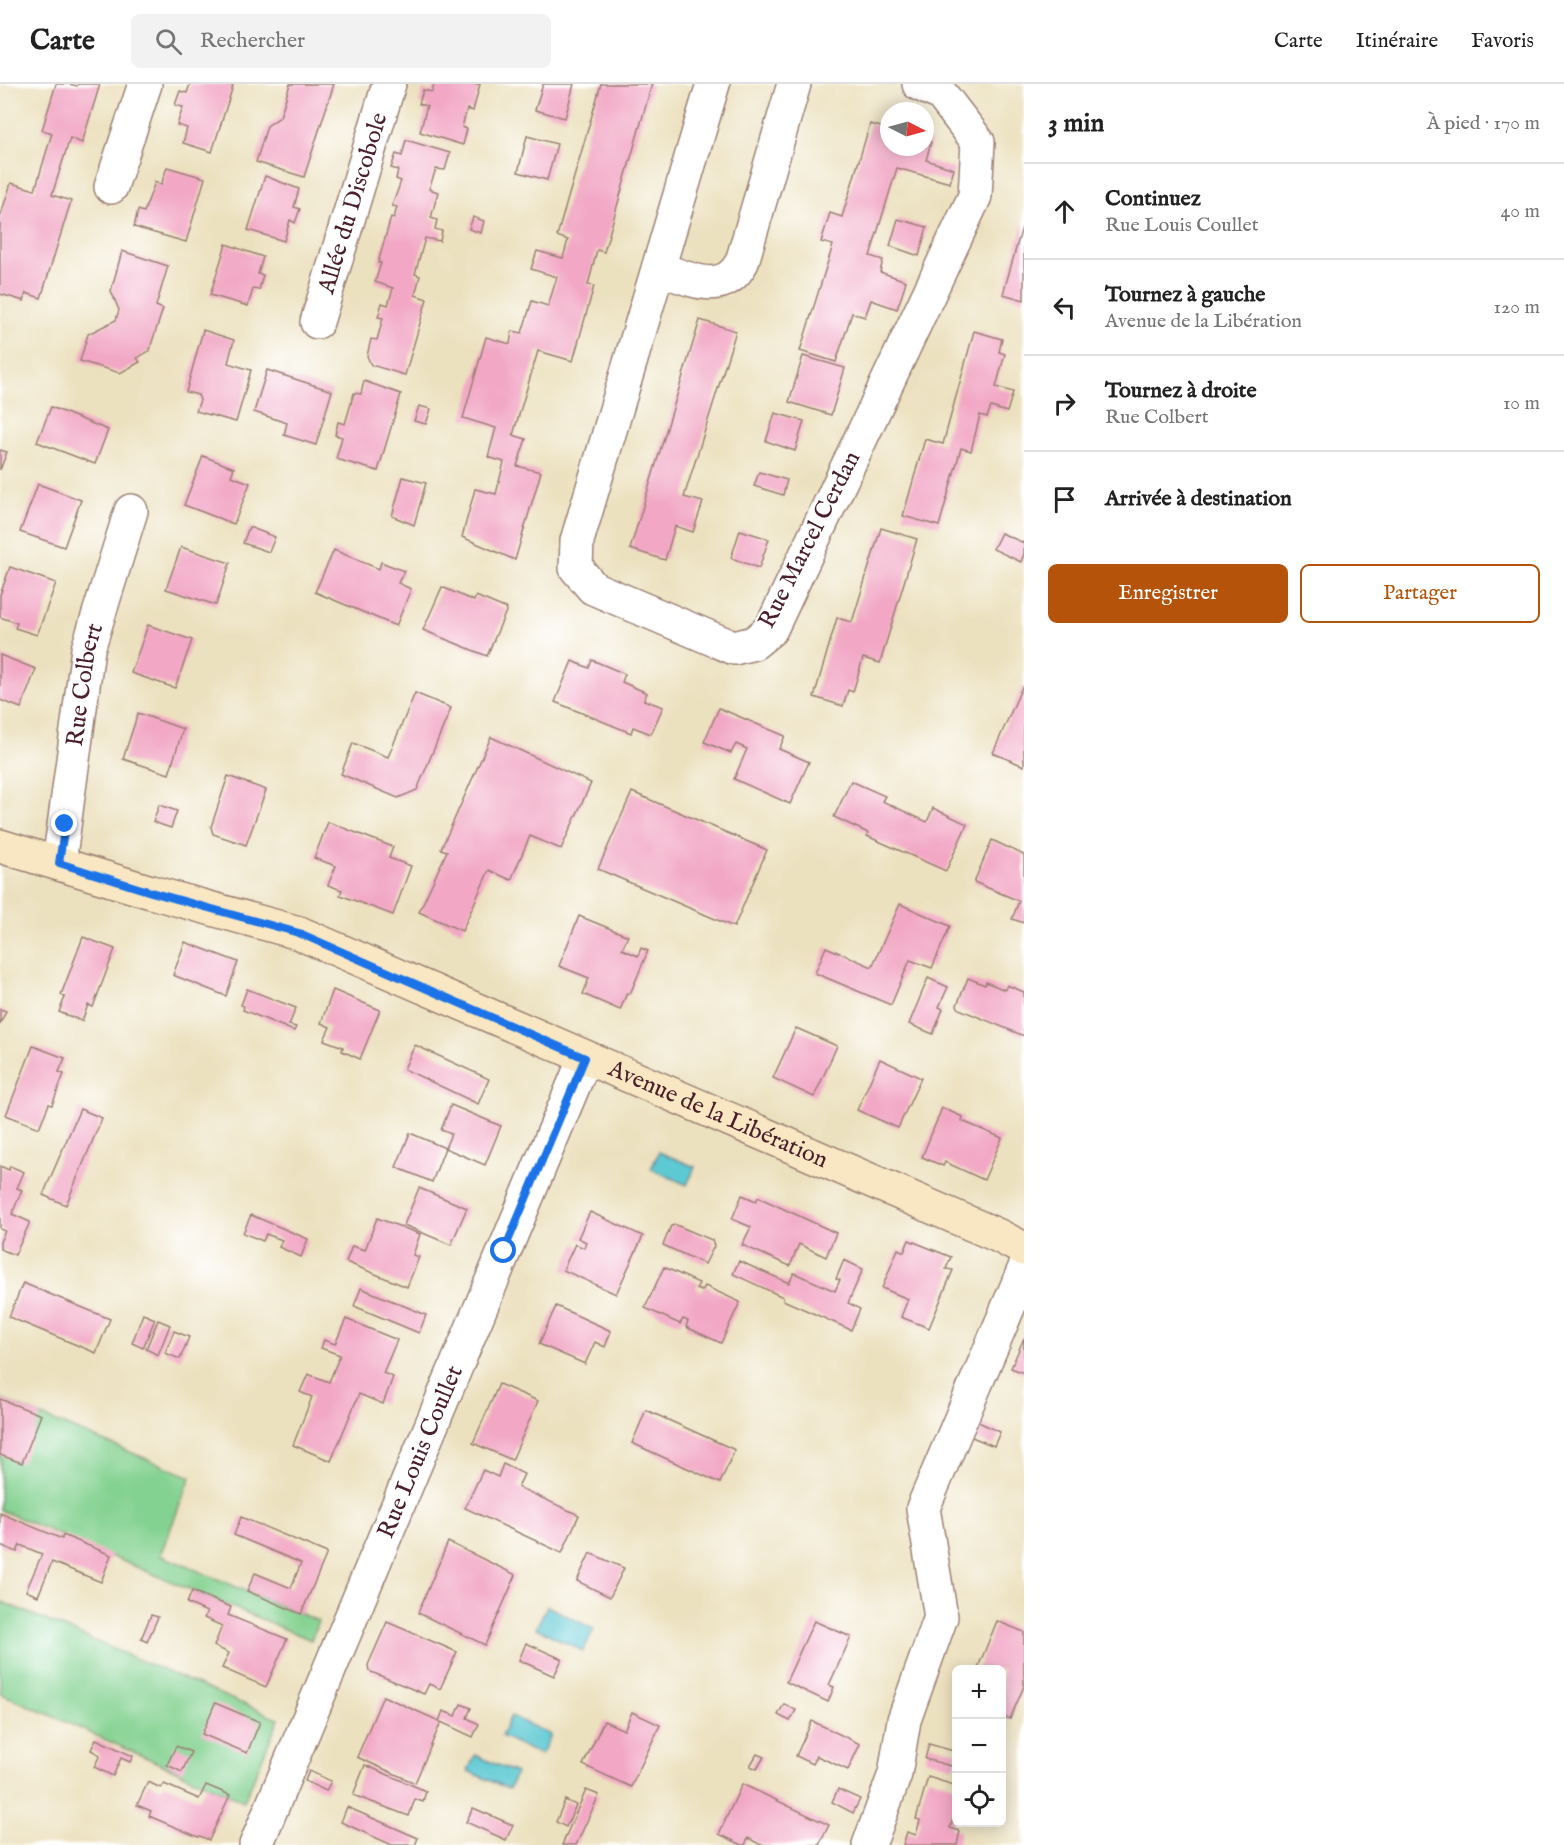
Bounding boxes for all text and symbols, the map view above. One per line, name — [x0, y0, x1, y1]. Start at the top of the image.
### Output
search box — [131, 14, 551, 68]
text: Carte — [30, 24, 95, 59]
icon: search — [152, 25, 185, 58]
text: Rechercher — [200, 27, 305, 55]
text: Carte — [1274, 28, 1323, 55]
text: Itinéraire — [1356, 28, 1438, 55]
text: Favoris — [1471, 28, 1534, 55]
north arrow — [880, 102, 934, 156]
text: 3 min — [1048, 107, 1104, 140]
street label: Allée du Discobole — [311, 109, 395, 299]
text: À pied · 170 m — [1427, 111, 1540, 136]
text: Continuez — [1105, 185, 1201, 213]
icon: ahead — [1048, 195, 1081, 228]
text: 40 m — [1501, 199, 1540, 224]
text: Rue Louis Coullet — [1105, 213, 1259, 238]
text: Tournez à gauche — [1105, 281, 1265, 309]
icon: left — [1048, 291, 1081, 324]
text: 120 m — [1494, 295, 1540, 320]
text: Avenue de la Libération — [1105, 309, 1302, 334]
text: Tournez à droite — [1105, 377, 1256, 405]
icon: right — [1048, 387, 1081, 420]
text: 10 m — [1503, 391, 1540, 416]
text: Rue Colbert — [1105, 405, 1209, 430]
street label: Rue Marcel Cerdan — [752, 446, 868, 634]
icon: arrive — [1048, 483, 1081, 516]
text: Arrivée à destination — [1105, 485, 1292, 513]
button: Enregistrer — [1048, 564, 1288, 623]
button: Partager — [1300, 564, 1540, 623]
street label: Rue Colbert — [59, 619, 111, 748]
route end — [51, 810, 77, 836]
street label: Avenue de la Libération — [602, 1053, 833, 1176]
route start — [490, 1237, 516, 1263]
street label: Rue Louis Coullet — [370, 1361, 470, 1543]
map controls — [952, 1665, 1006, 1827]
button: + — [952, 1665, 1006, 1719]
button: − — [952, 1719, 1006, 1773]
button: locate — [952, 1773, 1006, 1827]

